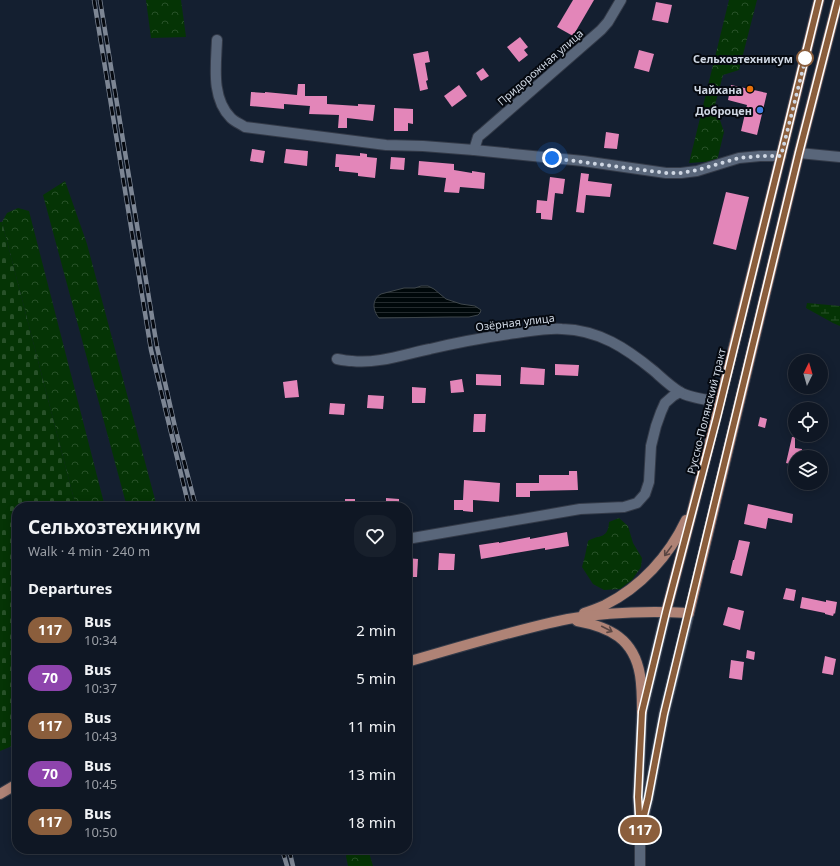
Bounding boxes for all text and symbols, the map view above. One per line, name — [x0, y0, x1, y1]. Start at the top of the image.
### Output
street label: Придорожная улица — [494, 25, 586, 109]
marker: Сельхозтехникум — [796, 49, 814, 67]
place label: Сельхозтехникум — [693, 51, 793, 66]
place label: Чайхана — [694, 82, 742, 97]
marker: Чайхана — [745, 84, 755, 94]
place label: Доброцен — [695, 103, 752, 118]
marker: Доброцен — [755, 105, 765, 115]
your location — [542, 148, 562, 168]
street label: Озёрная улица — [475, 310, 555, 334]
street label: Русско-Полянский тракт — [683, 347, 729, 475]
north arrow — [788, 354, 828, 394]
map controls — [788, 354, 828, 490]
button: locate — [788, 402, 828, 442]
button: layers — [788, 450, 828, 490]
text: Сельхозтехникум — [28, 514, 201, 540]
button: heart — [354, 515, 396, 557]
text: Walk · 4 min · 240 m — [28, 542, 150, 560]
one-way arrow — [664, 546, 672, 557]
text: Departures — [28, 578, 112, 598]
text: Bus — [84, 611, 111, 631]
text: 117 — [38, 620, 62, 639]
text: 2 min — [356, 620, 396, 640]
one-way arrow — [601, 626, 613, 634]
text: 10:34 — [84, 631, 117, 649]
text: Bus — [84, 659, 111, 679]
text: 70 — [42, 668, 58, 687]
text: 5 min — [356, 668, 396, 688]
text: 10:37 — [84, 679, 117, 697]
text: Bus — [84, 707, 111, 727]
text: 117 — [38, 716, 62, 735]
text: 11 min — [348, 716, 396, 736]
text: 10:43 — [84, 727, 117, 745]
text: Bus — [84, 755, 111, 775]
text: 70 — [42, 764, 58, 783]
text: 13 min — [348, 764, 396, 784]
text: 10:45 — [84, 775, 117, 793]
text: Bus — [84, 803, 111, 823]
text: 117 — [38, 812, 62, 831]
text: 18 min — [348, 812, 396, 832]
line badge: 117 — [617, 817, 663, 843]
text: 117 — [628, 820, 652, 839]
text: 10:50 — [84, 823, 117, 841]

